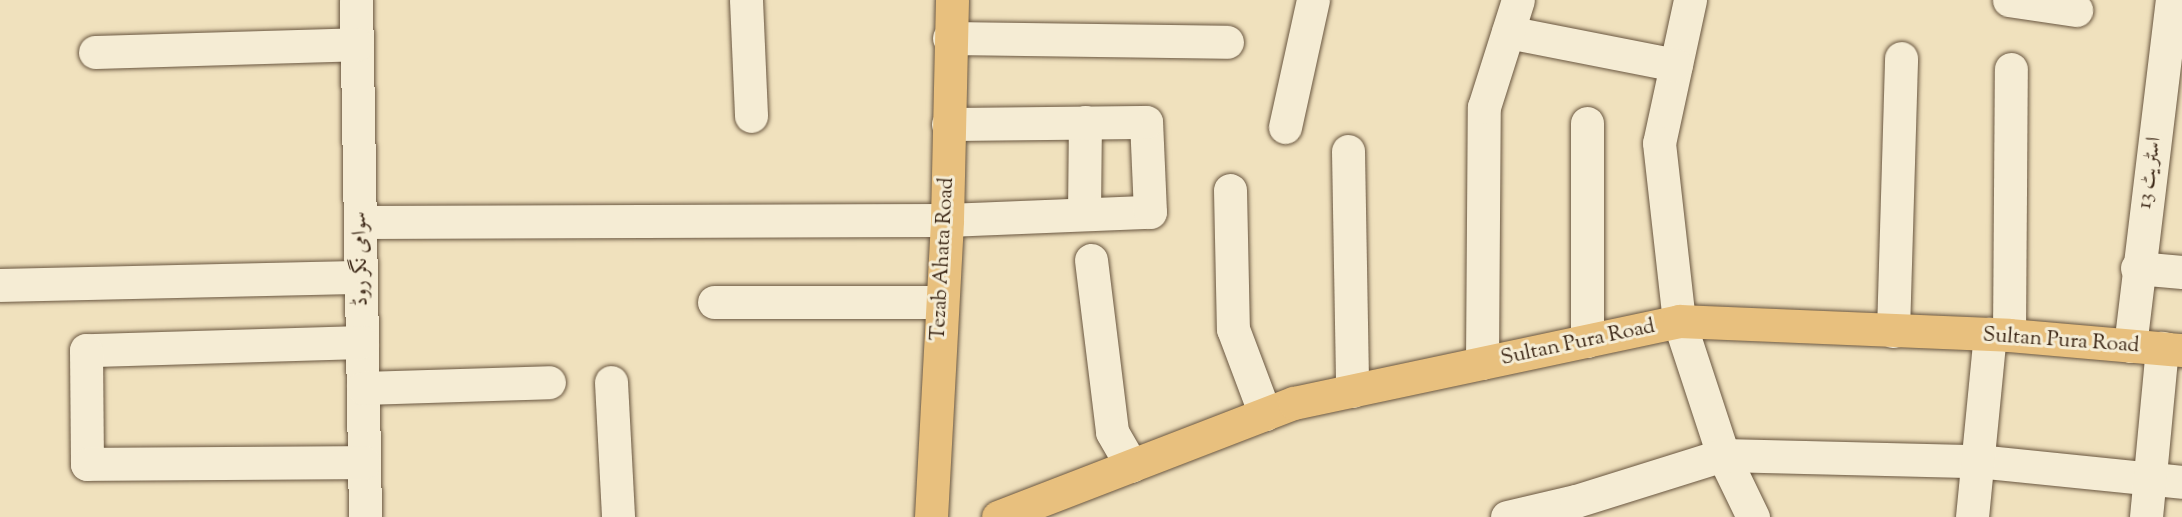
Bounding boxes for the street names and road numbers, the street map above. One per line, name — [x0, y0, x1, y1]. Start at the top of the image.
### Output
street label: اسٹریٹ 13 — [2132, 135, 2168, 211]
street label: Tezab Ahata Road — [926, 177, 960, 341]
street label: سوامی نگر روڈ — [348, 211, 374, 307]
street label: Sultan Pura Road — [1499, 314, 1657, 372]
street label: Sultan Pura Road — [1982, 323, 2140, 359]

